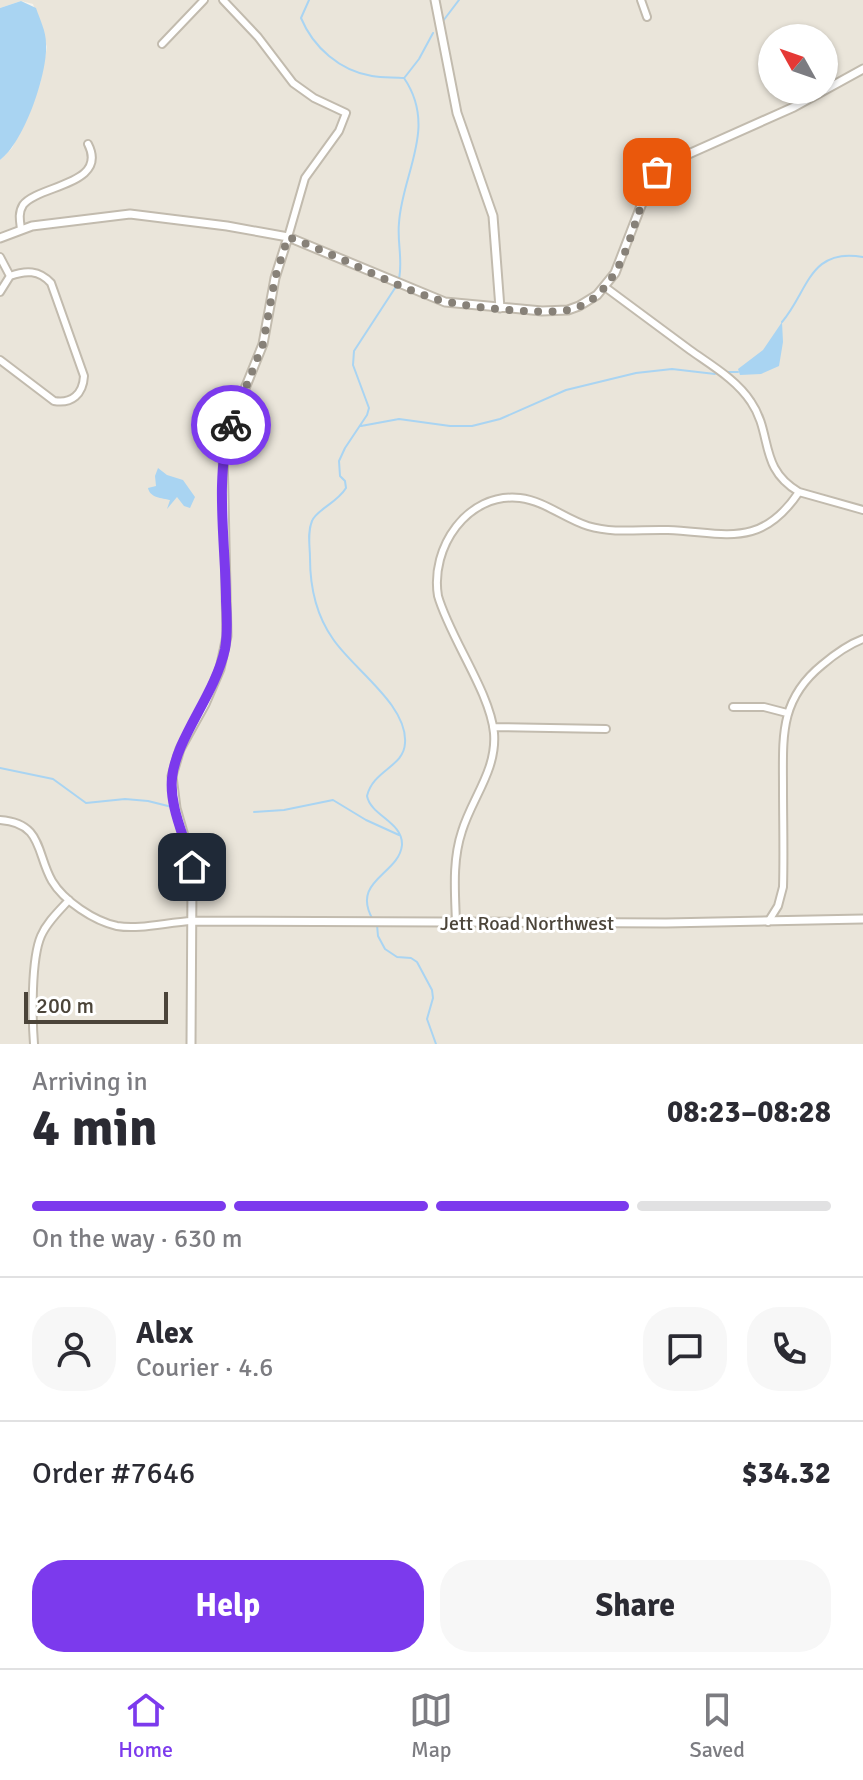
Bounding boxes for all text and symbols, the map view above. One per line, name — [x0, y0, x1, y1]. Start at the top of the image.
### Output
north arrow — [758, 24, 838, 104]
map controls — [758, 24, 838, 104]
pin — [623, 138, 691, 206]
icon: bag — [635, 150, 679, 194]
courier — [191, 385, 271, 465]
icon: bike — [209, 403, 253, 447]
pin — [158, 833, 226, 901]
icon: home — [170, 845, 214, 889]
street label: Jett Road Northwest — [440, 911, 614, 936]
scale bar — [24, 988, 168, 1024]
text: 200 m — [36, 992, 94, 1019]
text: Arriving in — [32, 1066, 148, 1098]
text: 08:23–08:28 — [667, 1094, 831, 1131]
text: 4 min — [32, 1096, 158, 1160]
text: On the way · 630 m — [32, 1223, 242, 1255]
button: person — [32, 1307, 116, 1391]
button: chat — [643, 1307, 727, 1391]
button: phone — [747, 1307, 831, 1391]
text: Alex — [136, 1315, 193, 1352]
text: Courier · 4.6 — [136, 1352, 273, 1384]
text: Order #7646 — [32, 1455, 195, 1492]
text: $34.32 — [741, 1455, 831, 1492]
button: Help — [32, 1560, 424, 1652]
button: Share — [440, 1560, 831, 1652]
tab: Home — [118, 1688, 173, 1763]
tab: Map — [409, 1688, 453, 1763]
tab: Saved — [689, 1688, 745, 1763]

